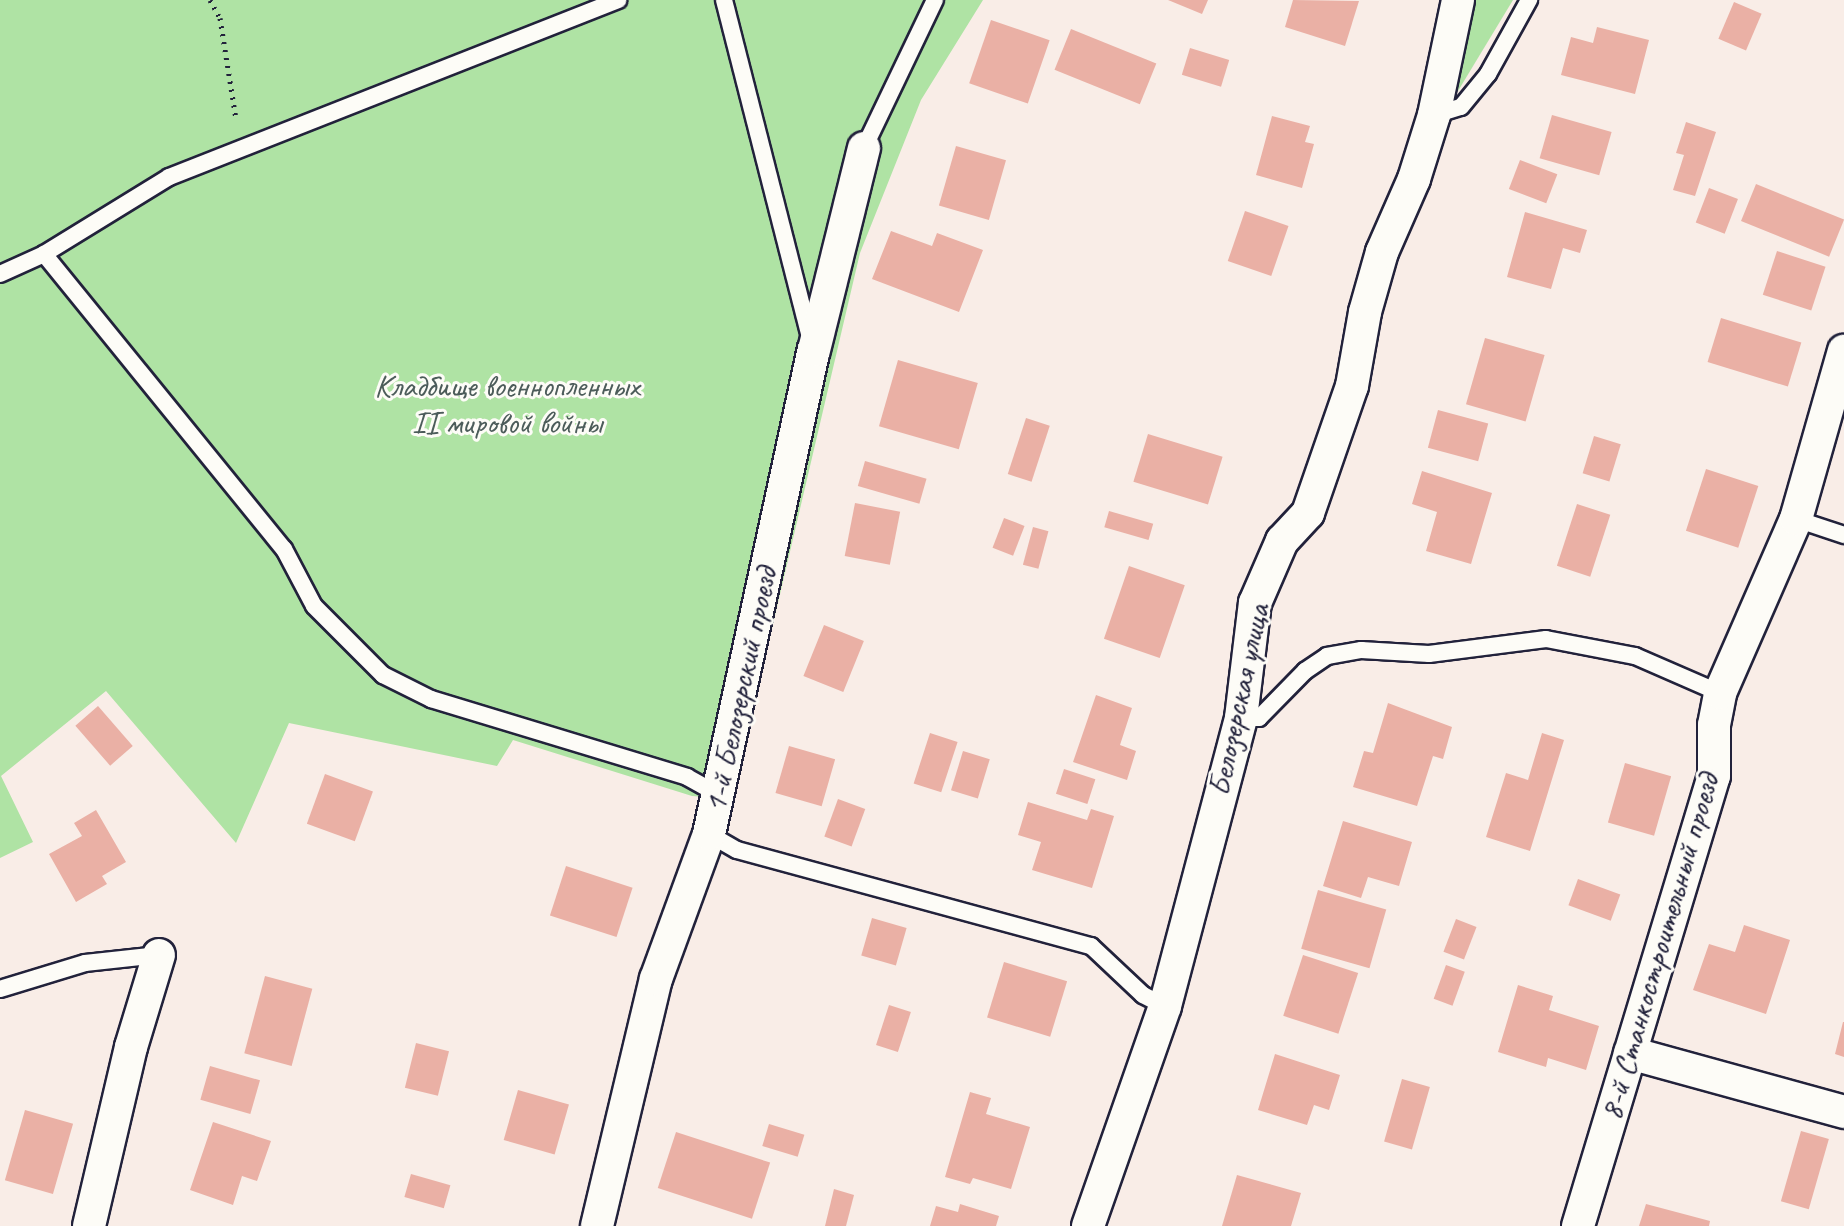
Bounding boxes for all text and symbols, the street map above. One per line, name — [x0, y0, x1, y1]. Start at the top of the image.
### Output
park label: Кладбище военнопленных II мировой войны — [376, 368, 638, 443]
street label: 1-й Белозерский проезд — [696, 564, 786, 816]
street label: Белозерская улица — [1200, 600, 1278, 800]
street label: 8-й Станкостроительный проезд — [1592, 769, 1728, 1125]

